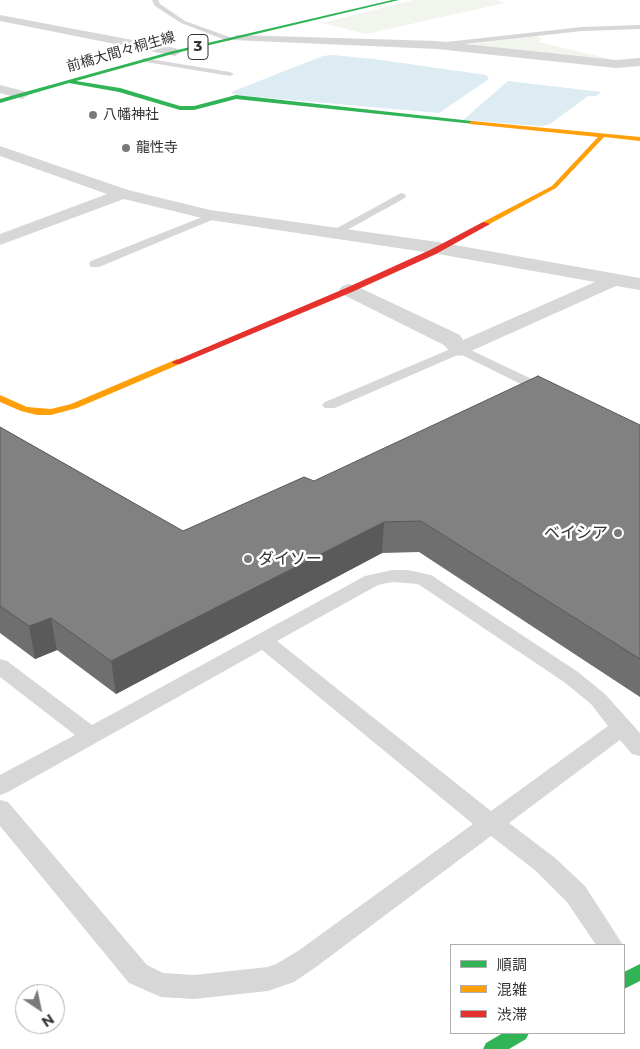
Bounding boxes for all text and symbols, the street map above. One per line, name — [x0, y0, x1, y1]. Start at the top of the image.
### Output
street label: 前橋大間々桐生線 — [65, 28, 177, 76]
road number: 3 — [188, 34, 208, 60]
place label: 八幡神社 — [103, 107, 159, 123]
marker: 八幡神社 — [87, 109, 99, 121]
place label: 龍性寺 — [136, 140, 178, 156]
marker: 龍性寺 — [120, 142, 132, 154]
place label: ベイシア — [544, 523, 608, 543]
marker: ベイシア — [612, 527, 624, 539]
place label: ダイソー — [258, 549, 322, 569]
marker: ダイソー — [242, 553, 254, 565]
legend — [450, 944, 625, 1034]
text: 順調 — [497, 955, 527, 974]
text: 混雑 — [497, 980, 527, 999]
north arrow — [15, 984, 65, 1034]
text: 渋滞 — [497, 1005, 527, 1024]
text: N — [38, 1010, 58, 1031]

